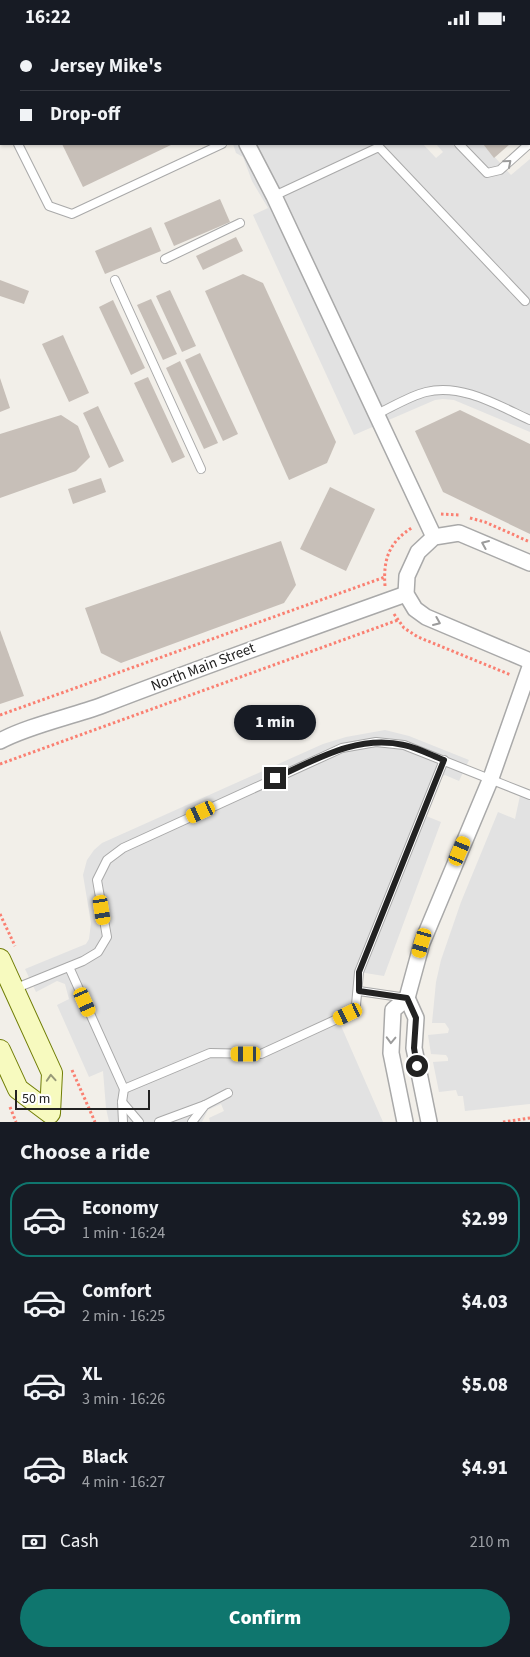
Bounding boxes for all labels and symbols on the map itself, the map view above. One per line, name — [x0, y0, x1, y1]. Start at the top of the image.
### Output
one-way arrow — [502, 160, 511, 169]
one-way arrow — [481, 539, 490, 550]
one-way arrow — [432, 615, 441, 626]
street label: North Main Street — [148, 637, 258, 697]
callout: 1 min — [234, 705, 316, 741]
route end — [264, 767, 286, 789]
car — [184, 799, 217, 825]
car — [447, 834, 472, 868]
car — [92, 894, 111, 926]
car — [410, 927, 433, 959]
car — [72, 985, 97, 1019]
car — [331, 1001, 364, 1027]
one-way arrow — [386, 1036, 397, 1044]
car — [231, 1047, 261, 1062]
route start — [406, 1055, 428, 1077]
one-way arrow — [45, 1073, 56, 1081]
scale bar — [15, 1087, 150, 1110]

